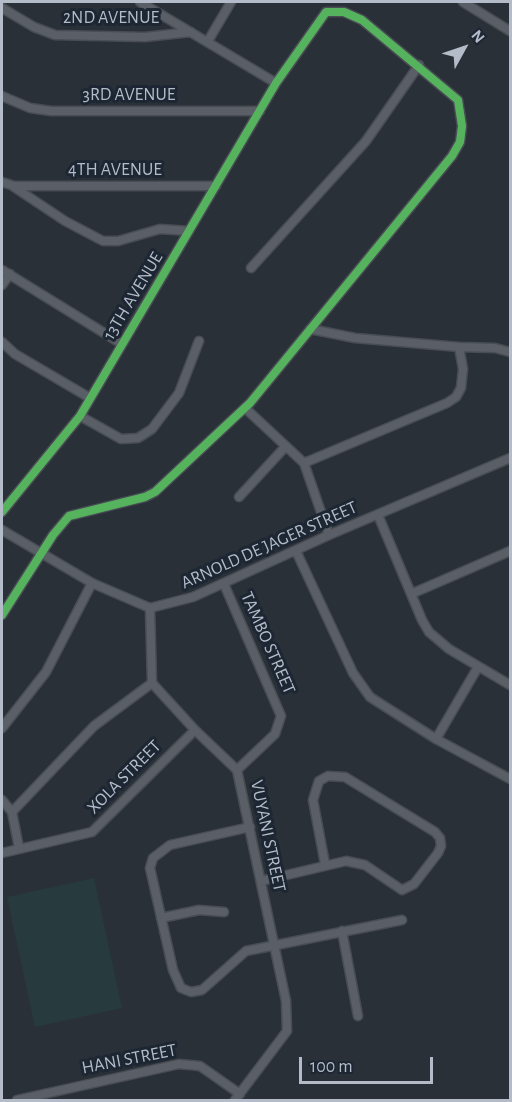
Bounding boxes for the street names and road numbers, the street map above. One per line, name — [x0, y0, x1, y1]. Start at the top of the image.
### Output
street label: 2ND AVENUE — [63, 7, 159, 29]
street label: 3RD AVENUE — [82, 84, 176, 106]
street label: 4TH AVENUE — [68, 159, 162, 181]
street label: 13TH AVENUE — [98, 248, 168, 344]
street label: ARNOLD DE JAGER STREET — [178, 496, 360, 594]
street label: TAMBO STREET — [236, 589, 300, 697]
street label: XOLA STREET — [83, 736, 165, 818]
street label: VUYANI STREET — [246, 778, 290, 894]
street label: HANI STREET — [80, 1039, 178, 1079]

